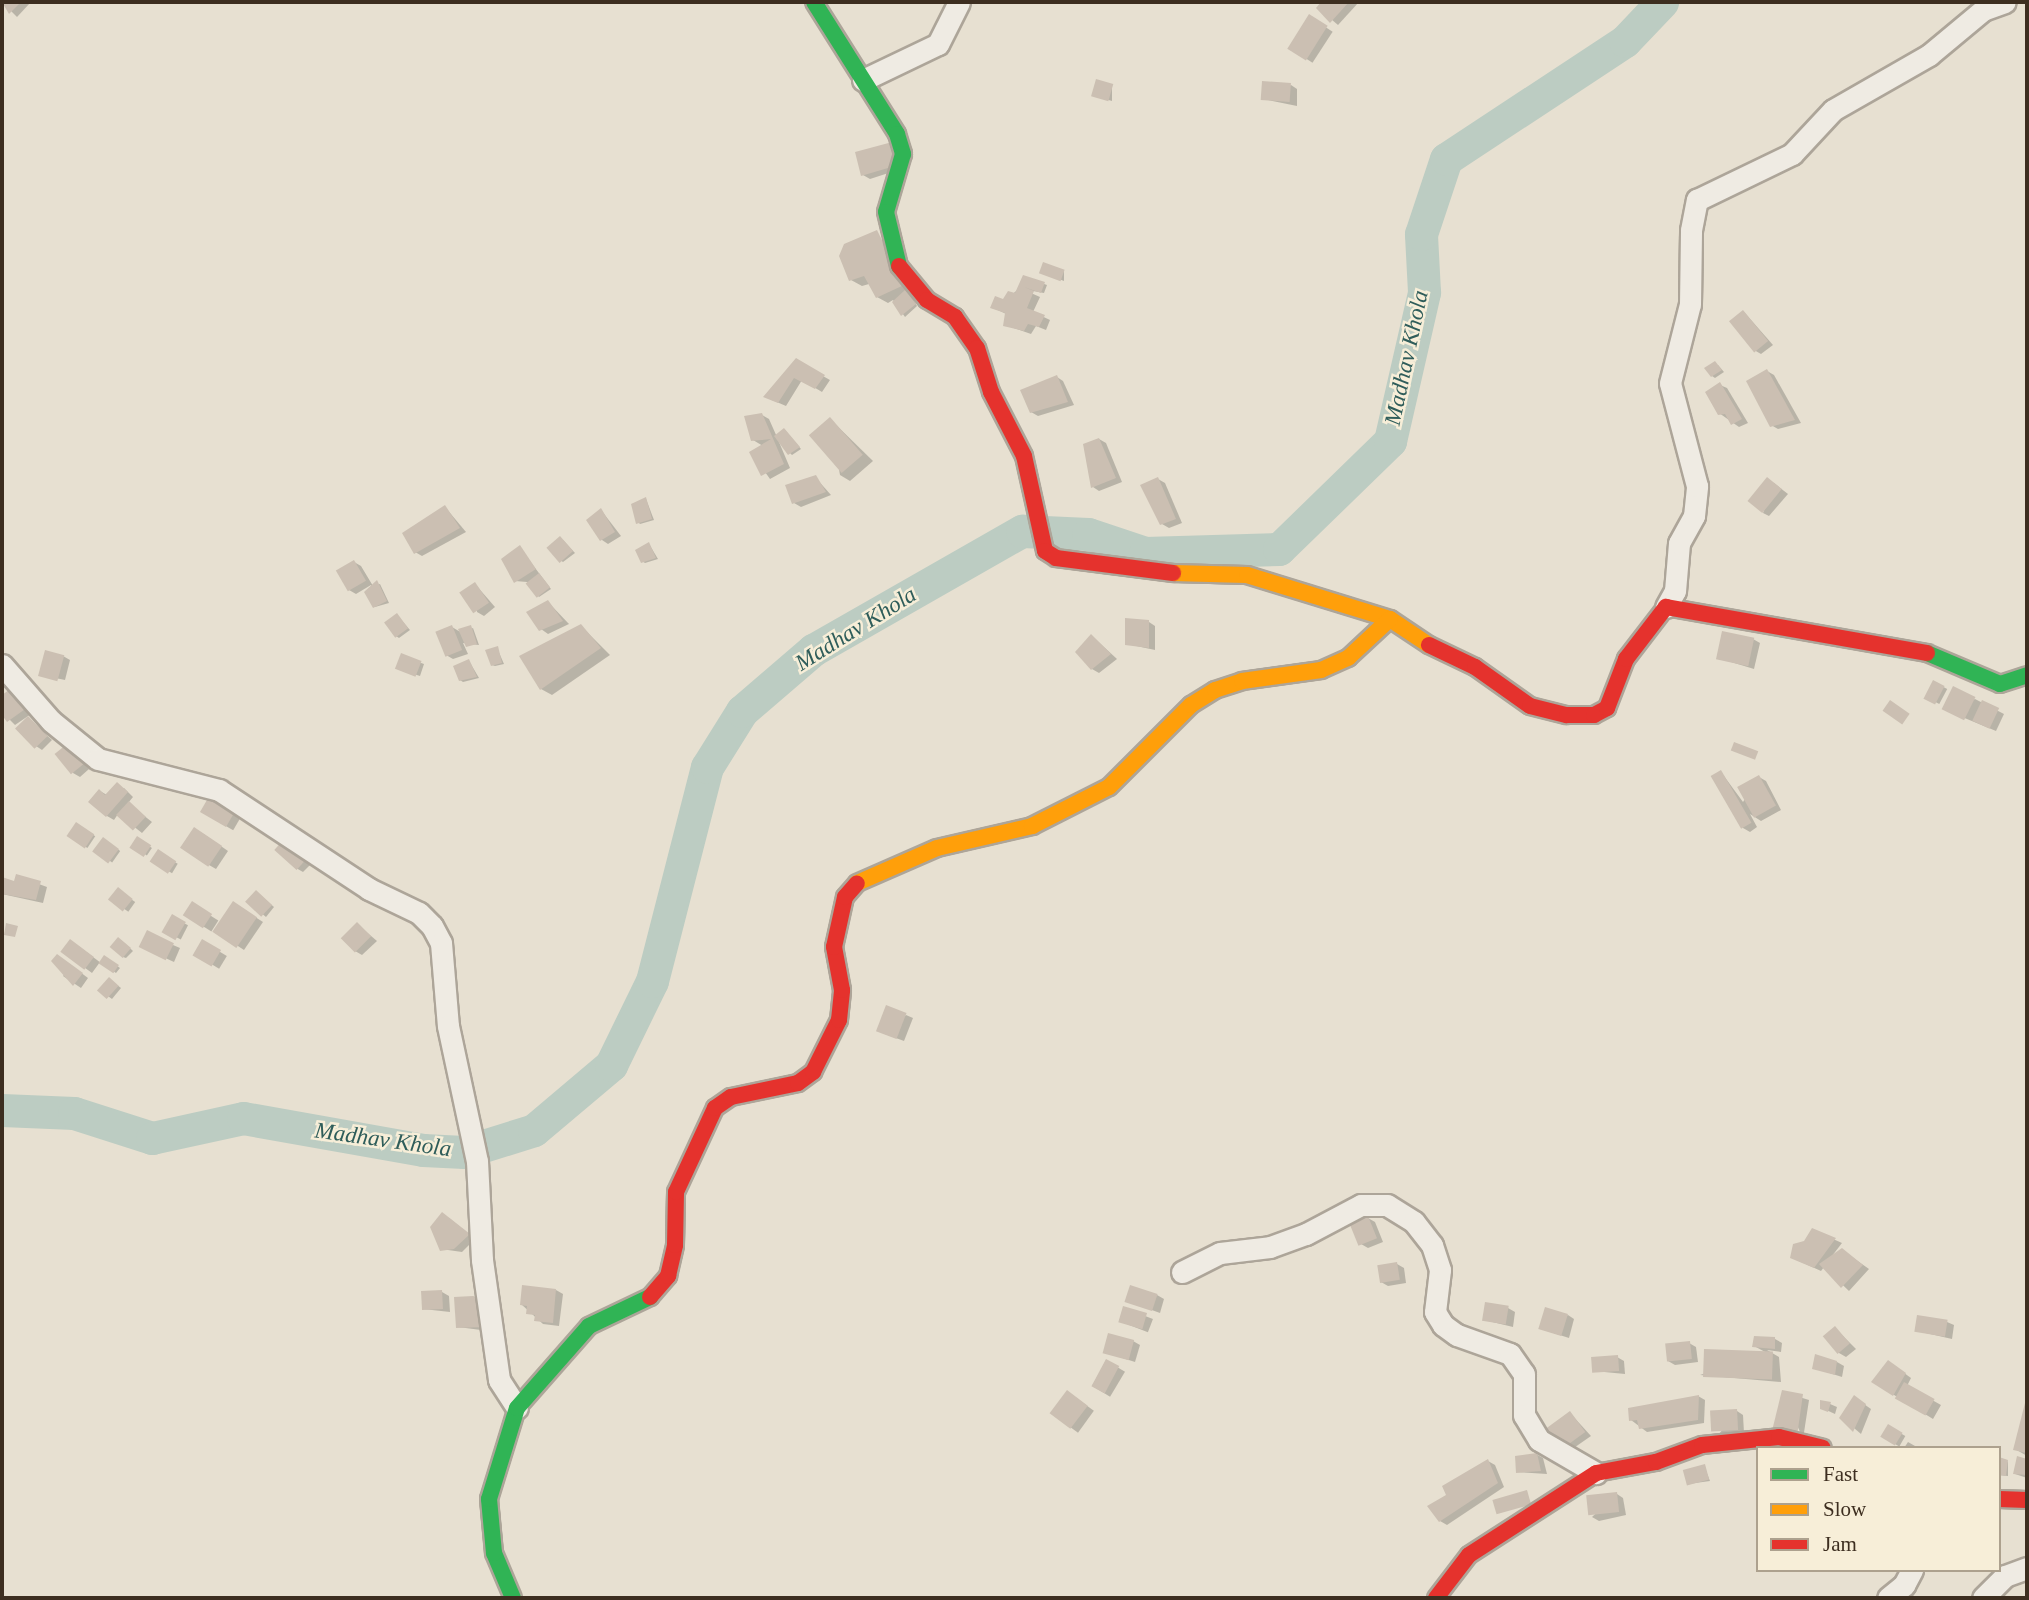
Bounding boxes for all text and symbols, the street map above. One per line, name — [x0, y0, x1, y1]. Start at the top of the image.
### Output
water label: Madhav Khola — [1379, 288, 1435, 428]
water label: Madhav Khola — [790, 581, 922, 677]
water label: Madhav Khola — [313, 1117, 453, 1163]
legend — [1756, 1446, 2001, 1572]
text: Fast — [1823, 1462, 1858, 1486]
text: Slow — [1823, 1497, 1866, 1521]
text: Jam — [1823, 1532, 1857, 1556]

